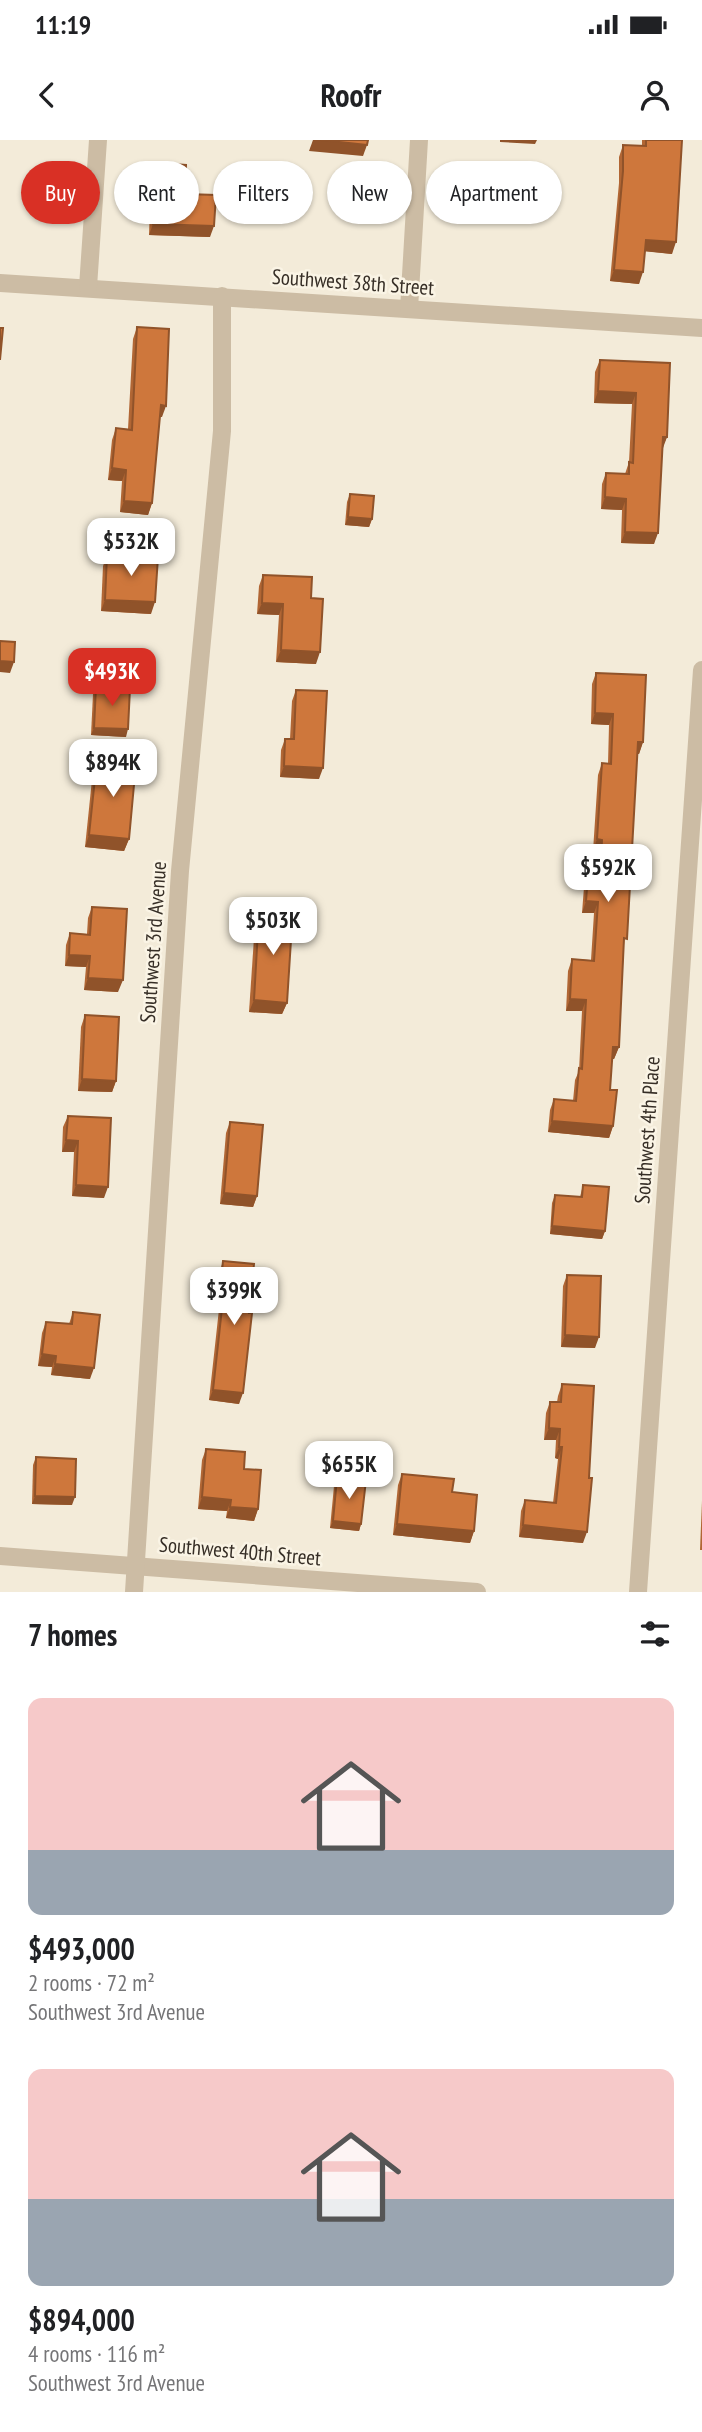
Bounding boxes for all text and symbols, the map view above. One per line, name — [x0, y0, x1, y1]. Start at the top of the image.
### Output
text: 11:19 — [35, 8, 91, 41]
text: Roofr — [321, 74, 381, 116]
icon: back — [28, 76, 66, 114]
icon: person — [636, 76, 674, 114]
chip: Buy — [21, 161, 100, 224]
chip: Rent — [114, 161, 199, 224]
chip: Filters — [213, 161, 313, 224]
chip: New — [327, 161, 412, 224]
chip: Apartment — [426, 161, 562, 224]
street label: Southwest 38th Street — [271, 263, 435, 301]
pin: $532K — [82, 518, 180, 578]
text: $532K — [103, 526, 159, 555]
pin: $493K — [63, 648, 161, 708]
text: $493K — [84, 656, 140, 685]
pin: $894K — [64, 740, 162, 799]
text: $894K — [85, 747, 141, 776]
pin: $592K — [559, 844, 657, 904]
text: $592K — [580, 852, 636, 881]
street label: Southwest 3rd Avenue — [134, 860, 172, 1024]
pin: $503K — [224, 898, 322, 957]
text: $503K — [245, 905, 301, 934]
street label: Southwest 4th Place — [628, 1055, 666, 1205]
pin: $399K — [185, 1268, 283, 1327]
text: $399K — [206, 1275, 262, 1304]
pin: $655K — [300, 1442, 398, 1501]
text: $655K — [321, 1449, 377, 1478]
street label: Southwest 40th Street — [158, 1530, 322, 1572]
text: 7 homes — [28, 1615, 117, 1654]
icon: filters — [636, 1615, 674, 1653]
icon: home — [288, 1743, 414, 1869]
text: $493,000 — [28, 1929, 135, 1968]
text: 2 rooms · 72 m² — [28, 1968, 155, 1997]
text: Southwest 3rd Avenue — [28, 1997, 205, 2026]
icon: home — [288, 2114, 414, 2240]
text: $894,000 — [28, 2300, 135, 2339]
text: 4 rooms · 116 m² — [28, 2339, 165, 2368]
text: Southwest 3rd Avenue — [28, 2368, 205, 2397]

